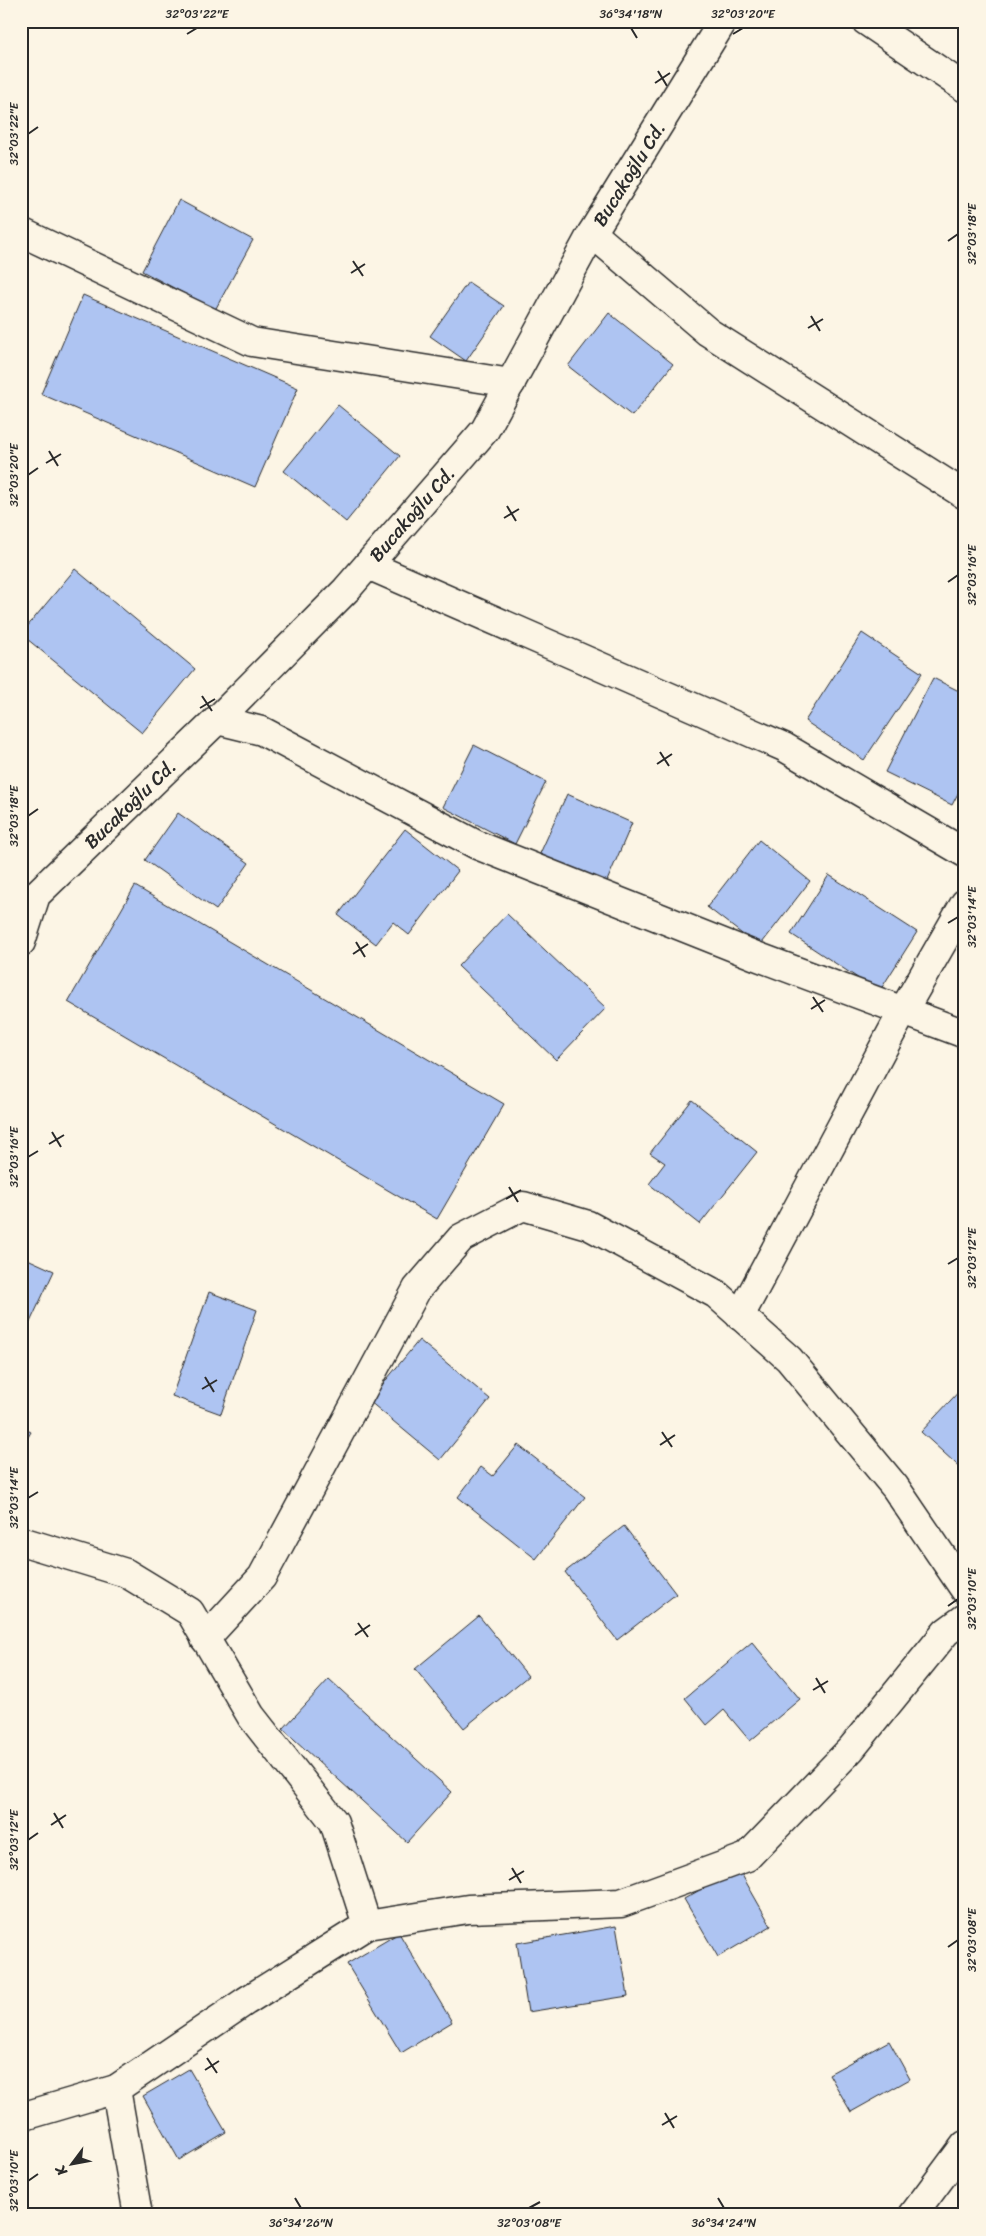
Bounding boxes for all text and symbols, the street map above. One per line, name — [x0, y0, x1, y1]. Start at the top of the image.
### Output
text: 32°03'22"E — [166, 3, 230, 25]
text: 36°34'18"N — [600, 3, 663, 25]
text: 32°03'20"E — [711, 3, 776, 25]
text: 32°03'22"E — [3, 101, 25, 165]
street label: Bucakoğlu Cd. — [584, 115, 674, 233]
text: 32°03'18"E — [961, 202, 983, 265]
text: 32°03'20"E — [3, 442, 25, 507]
street label: Bucakoğlu Cd. — [361, 458, 463, 570]
text: 32°03'16"E — [961, 543, 983, 605]
street label: Bucakoğlu Cd. — [76, 751, 184, 857]
text: 32°03'18"E — [3, 784, 25, 847]
text: 32°03'14"E — [961, 885, 983, 948]
text: 32°03'16"E — [3, 1125, 25, 1187]
text: 32°03'12"E — [961, 1226, 983, 1289]
text: 32°03'14"E — [3, 1466, 25, 1529]
text: 32°03'10"E — [961, 1567, 983, 1630]
text: 32°03'12"E — [3, 1808, 25, 1871]
text: 32°03'08"E — [961, 1907, 983, 1972]
north arrow — [48, 2138, 98, 2188]
text: 32°03'10"E — [3, 2149, 25, 2212]
text: K — [48, 2159, 75, 2182]
text: 36°34'26"N — [269, 2212, 334, 2234]
text: 32°03'08"E — [497, 2212, 562, 2234]
text: 36°34'24"N — [692, 2212, 757, 2234]

